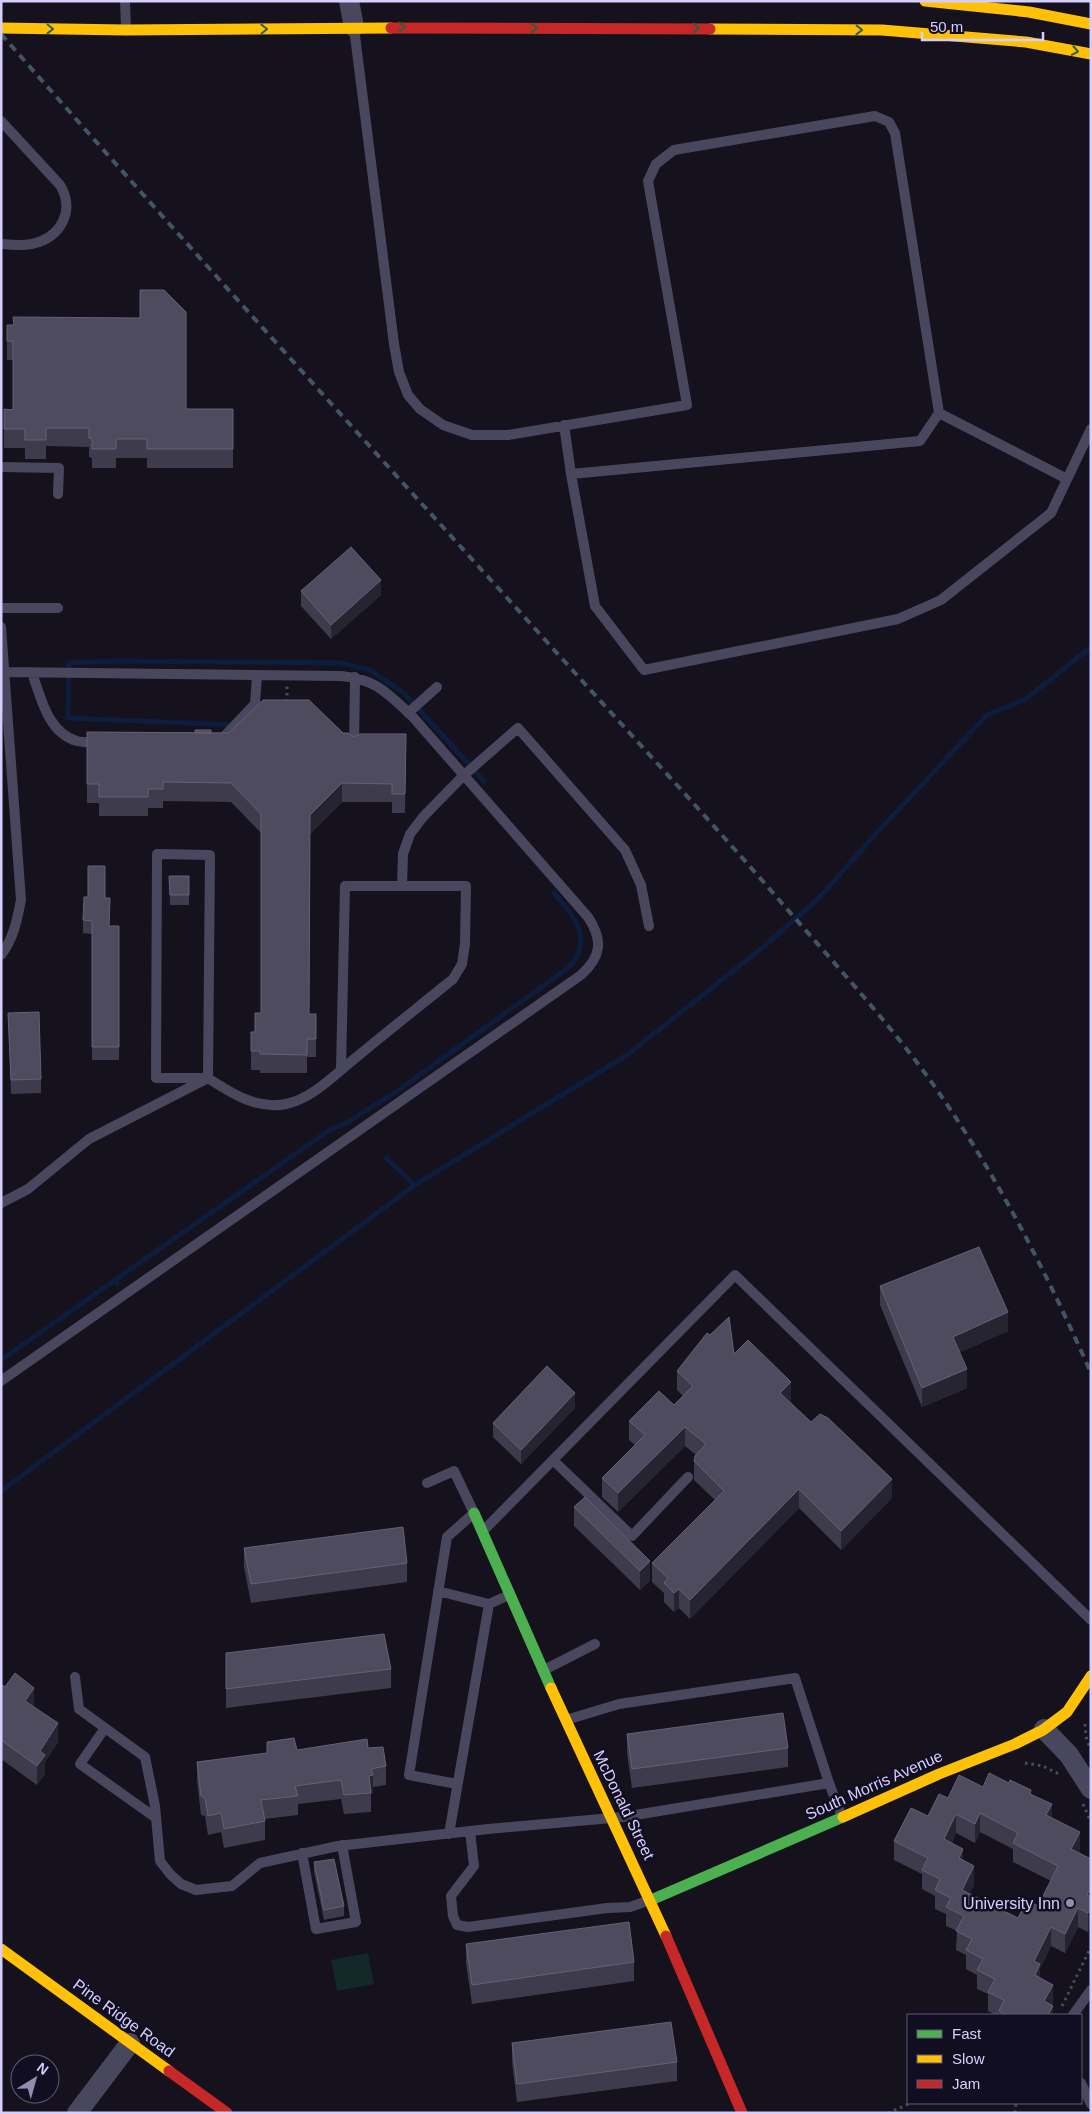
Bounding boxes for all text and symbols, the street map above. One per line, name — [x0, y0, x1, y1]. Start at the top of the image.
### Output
scale bar — [922, 10, 1043, 42]
text: 50 m — [930, 18, 963, 35]
one-way arrow — [399, 22, 407, 32]
one-way arrow — [530, 23, 538, 33]
one-way arrow — [692, 23, 700, 33]
one-way arrow — [46, 24, 54, 34]
one-way arrow — [260, 24, 268, 34]
one-way arrow — [855, 25, 863, 35]
one-way arrow — [1070, 46, 1079, 56]
street label: South Morris Avenue — [803, 1747, 945, 1823]
street label: McDonald Street — [590, 1748, 658, 1863]
place label: University Inn — [963, 1895, 1060, 1912]
marker: University Inn — [1064, 1897, 1076, 1909]
street label: Pine Ridge Road — [70, 1976, 178, 2060]
legend — [907, 2014, 1082, 2104]
text: Fast — [952, 2025, 982, 2042]
text: Slow — [952, 2050, 985, 2067]
north arrow — [10, 2054, 60, 2104]
text: N — [34, 2059, 52, 2078]
text: Jam — [952, 2075, 980, 2092]

